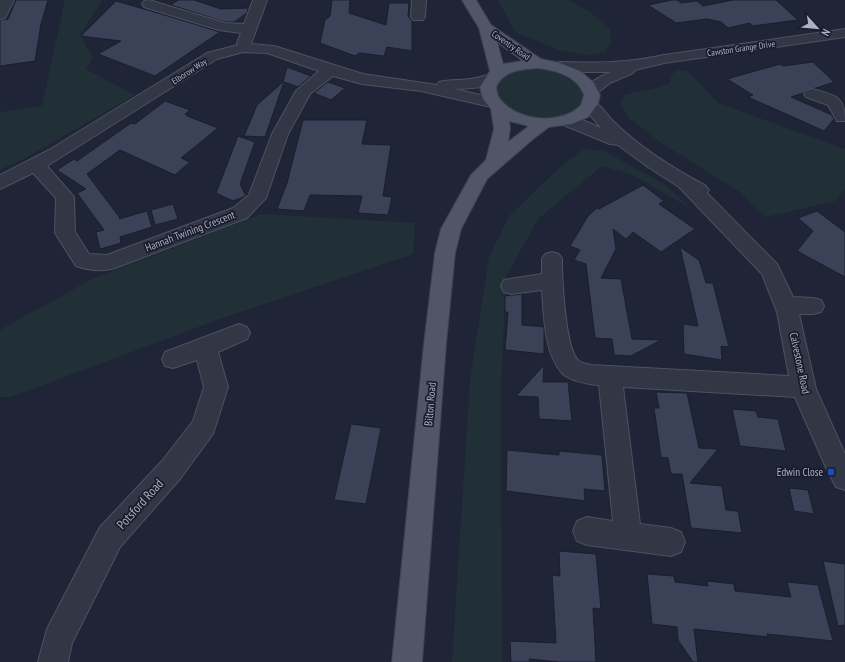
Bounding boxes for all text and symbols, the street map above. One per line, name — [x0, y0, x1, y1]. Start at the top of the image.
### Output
north arrow — [797, 8, 837, 48]
text: N — [818, 27, 833, 38]
street label: Coventry Road — [490, 28, 532, 62]
street label: Cawston Grange Drive — [706, 38, 776, 58]
street label: Elborow Way — [169, 55, 209, 86]
street label: Hannah Twining Crescent — [143, 207, 237, 255]
street label: Calvestone Road — [787, 331, 813, 395]
street label: Bilton Road — [421, 381, 439, 426]
place label: Edwin Close — [777, 465, 823, 479]
marker: Edwin Close — [826, 467, 836, 477]
street label: Potsford Road — [113, 475, 167, 533]

